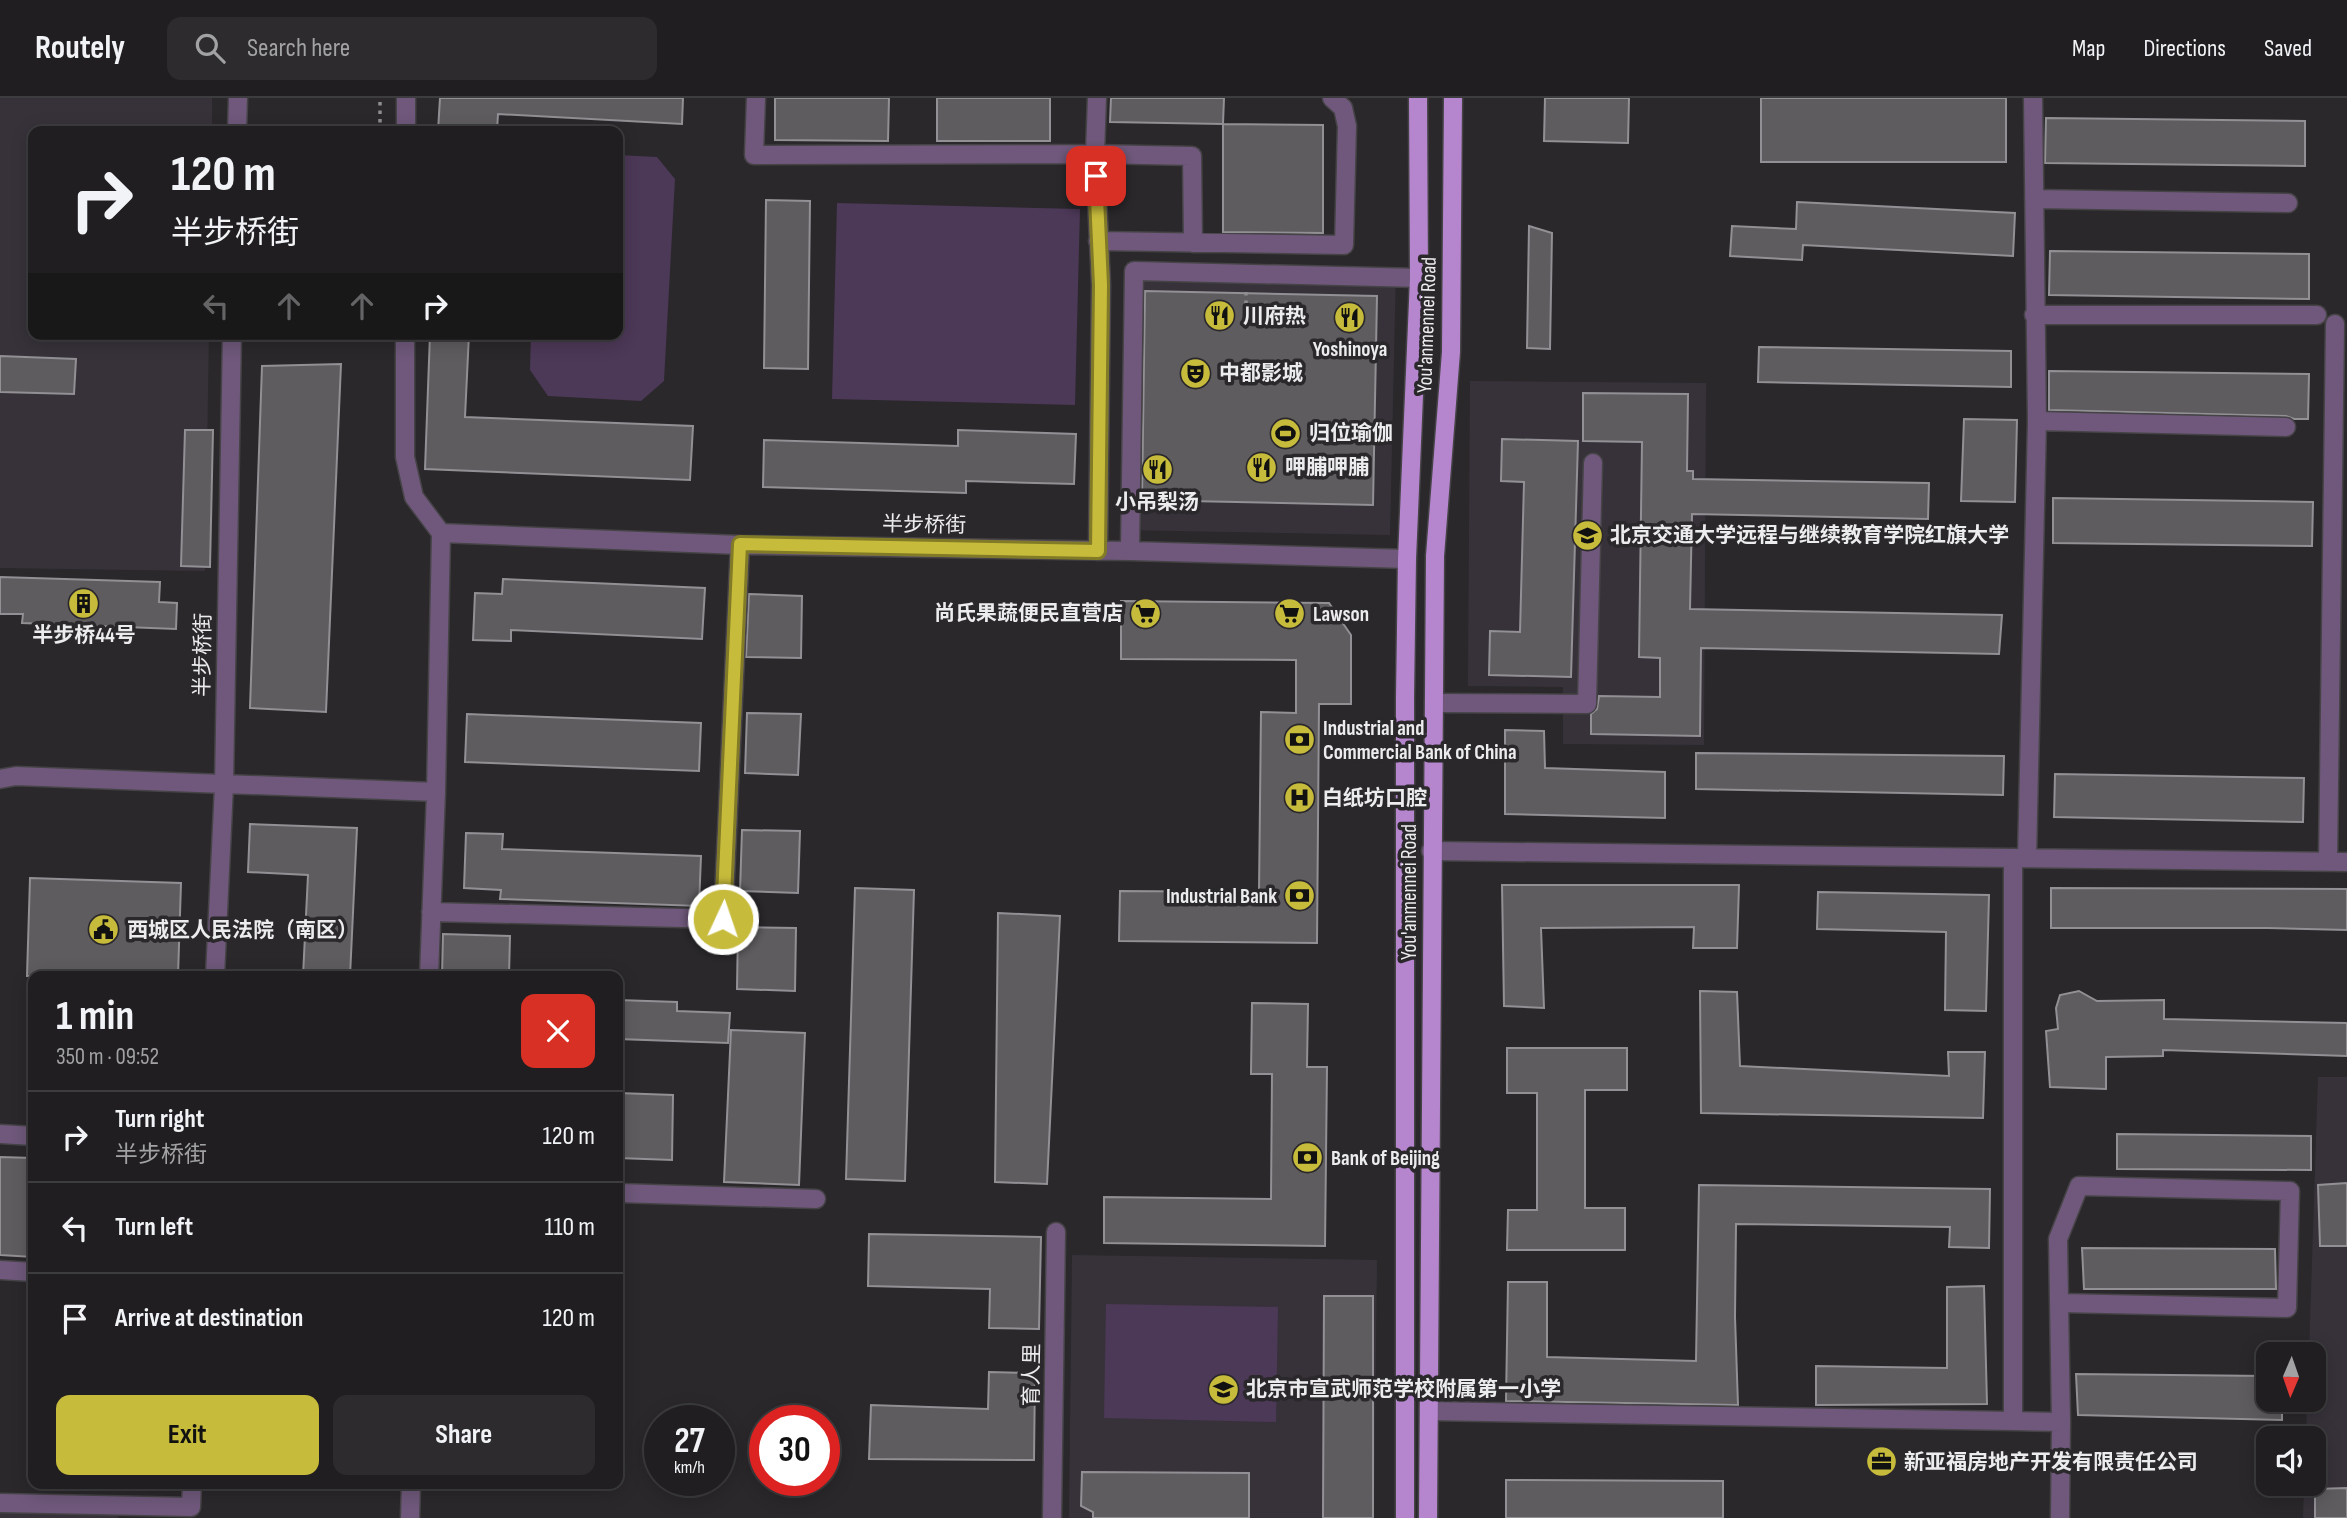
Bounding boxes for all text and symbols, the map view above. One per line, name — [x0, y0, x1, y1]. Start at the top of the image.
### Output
search box — [167, 17, 657, 80]
text: Routely — [35, 28, 125, 68]
icon: search — [191, 29, 229, 67]
text: Search here — [247, 33, 350, 64]
text: Map — [2072, 34, 2105, 63]
text: Directions — [2143, 34, 2226, 63]
text: Saved — [2264, 34, 2312, 63]
text: 120 m — [171, 146, 276, 205]
pin — [1066, 146, 1126, 206]
icon: right — [56, 154, 147, 245]
icon: arrive — [1077, 157, 1115, 195]
text: 半步桥街 — [171, 214, 299, 253]
street label: You'anmennei Road — [1412, 257, 1442, 393]
icon: left — [197, 287, 235, 325]
icon: ahead — [270, 287, 308, 325]
icon: ahead — [343, 287, 381, 325]
icon: right — [416, 287, 454, 325]
restaurant icon: 川府热 — [1203, 299, 1237, 333]
restaurant icon: Yoshinoya — [1333, 300, 1367, 334]
place label: 川府热 — [1243, 304, 1306, 329]
place label: Yoshinoya — [1313, 337, 1387, 362]
theatre icon: 中都影城 — [1179, 356, 1213, 390]
place label: 中都影城 — [1219, 361, 1303, 386]
sports icon: 归位瑜伽 — [1269, 416, 1303, 450]
place label: 归位瑜伽 — [1309, 421, 1393, 446]
restaurant icon: 呷脯呷脯 — [1245, 450, 1279, 484]
restaurant icon: 小吊梨汤 — [1140, 453, 1174, 487]
place label: 呷脯呷脯 — [1285, 455, 1369, 480]
place label: 小吊梨汤 — [1115, 490, 1199, 515]
street label: 半步桥街 — [882, 512, 966, 538]
school or university icon: 北京交通大学远程与继续教育学院红旗大学 — [1570, 518, 1604, 552]
place label: 北京交通大学远程与继续教育学院红旗大学 — [1610, 523, 2009, 548]
building icon: 半步桥44号 — [67, 586, 101, 620]
supermarket icon: 尚氏果蔬便民直营店 — [1129, 596, 1163, 630]
supermarket icon: Lawson — [1273, 597, 1307, 631]
place label: 尚氏果蔬便民直营店 — [934, 601, 1123, 626]
place label: Lawson — [1313, 602, 1369, 627]
street label: 半步桥街 — [190, 613, 216, 697]
place label: 半步桥44号 — [32, 623, 136, 648]
place label: Industrial and Commercial Bank of China — [1323, 716, 1517, 765]
bank icon: Industrial and Commercial Bank of China — [1283, 723, 1317, 757]
hospital icon: 白纸坊口腔 — [1282, 781, 1316, 815]
place label: 白纸坊口腔 — [1322, 786, 1427, 811]
street label: You'anmennei Road — [1397, 824, 1422, 960]
bank icon: Industrial Bank — [1283, 879, 1317, 913]
position arrow — [686, 882, 760, 956]
place label: Industrial Bank — [1166, 884, 1277, 909]
public building icon: 西城区人民法院（南区） — [87, 913, 121, 947]
place label: 西城区人民法院（南区） — [127, 918, 358, 943]
text: 1 min — [56, 991, 134, 1042]
button: close — [521, 994, 595, 1068]
text: 350 m · 09:52 — [56, 1043, 159, 1071]
text: Turn right — [115, 1104, 204, 1135]
icon: right — [56, 1118, 94, 1156]
text: 120 m — [542, 1121, 595, 1152]
text: 半步桥街 — [115, 1141, 207, 1169]
bank icon: Bank of Beijing — [1291, 1141, 1325, 1175]
place label: Bank of Beijing — [1331, 1146, 1440, 1171]
icon: left — [56, 1209, 94, 1247]
text: Turn left — [115, 1212, 193, 1243]
text: 110 m — [544, 1212, 595, 1243]
icon: arrive — [56, 1300, 94, 1338]
text: Arrive at destination — [115, 1303, 303, 1334]
text: 120 m — [542, 1303, 595, 1334]
north arrow — [2256, 1342, 2326, 1412]
map controls — [2256, 1342, 2326, 1496]
street label: 育人里 — [1019, 1343, 1045, 1407]
school or university icon: 北京市宣武师范学校附属第一小学 — [1206, 1372, 1240, 1406]
place label: 北京市宣武师范学校附属第一小学 — [1246, 1377, 1561, 1402]
button: Exit — [56, 1395, 319, 1475]
button: Share — [333, 1395, 595, 1475]
speed limit sign: 30 — [749, 1405, 840, 1496]
text: 27 — [674, 1420, 705, 1463]
button: sound — [2256, 1426, 2326, 1496]
office icon: 新亚福房地产开发有限责任公司 — [1864, 1445, 1898, 1479]
place label: 新亚福房地产开发有限责任公司 — [1904, 1450, 2198, 1475]
text: km/h — [674, 1457, 705, 1478]

